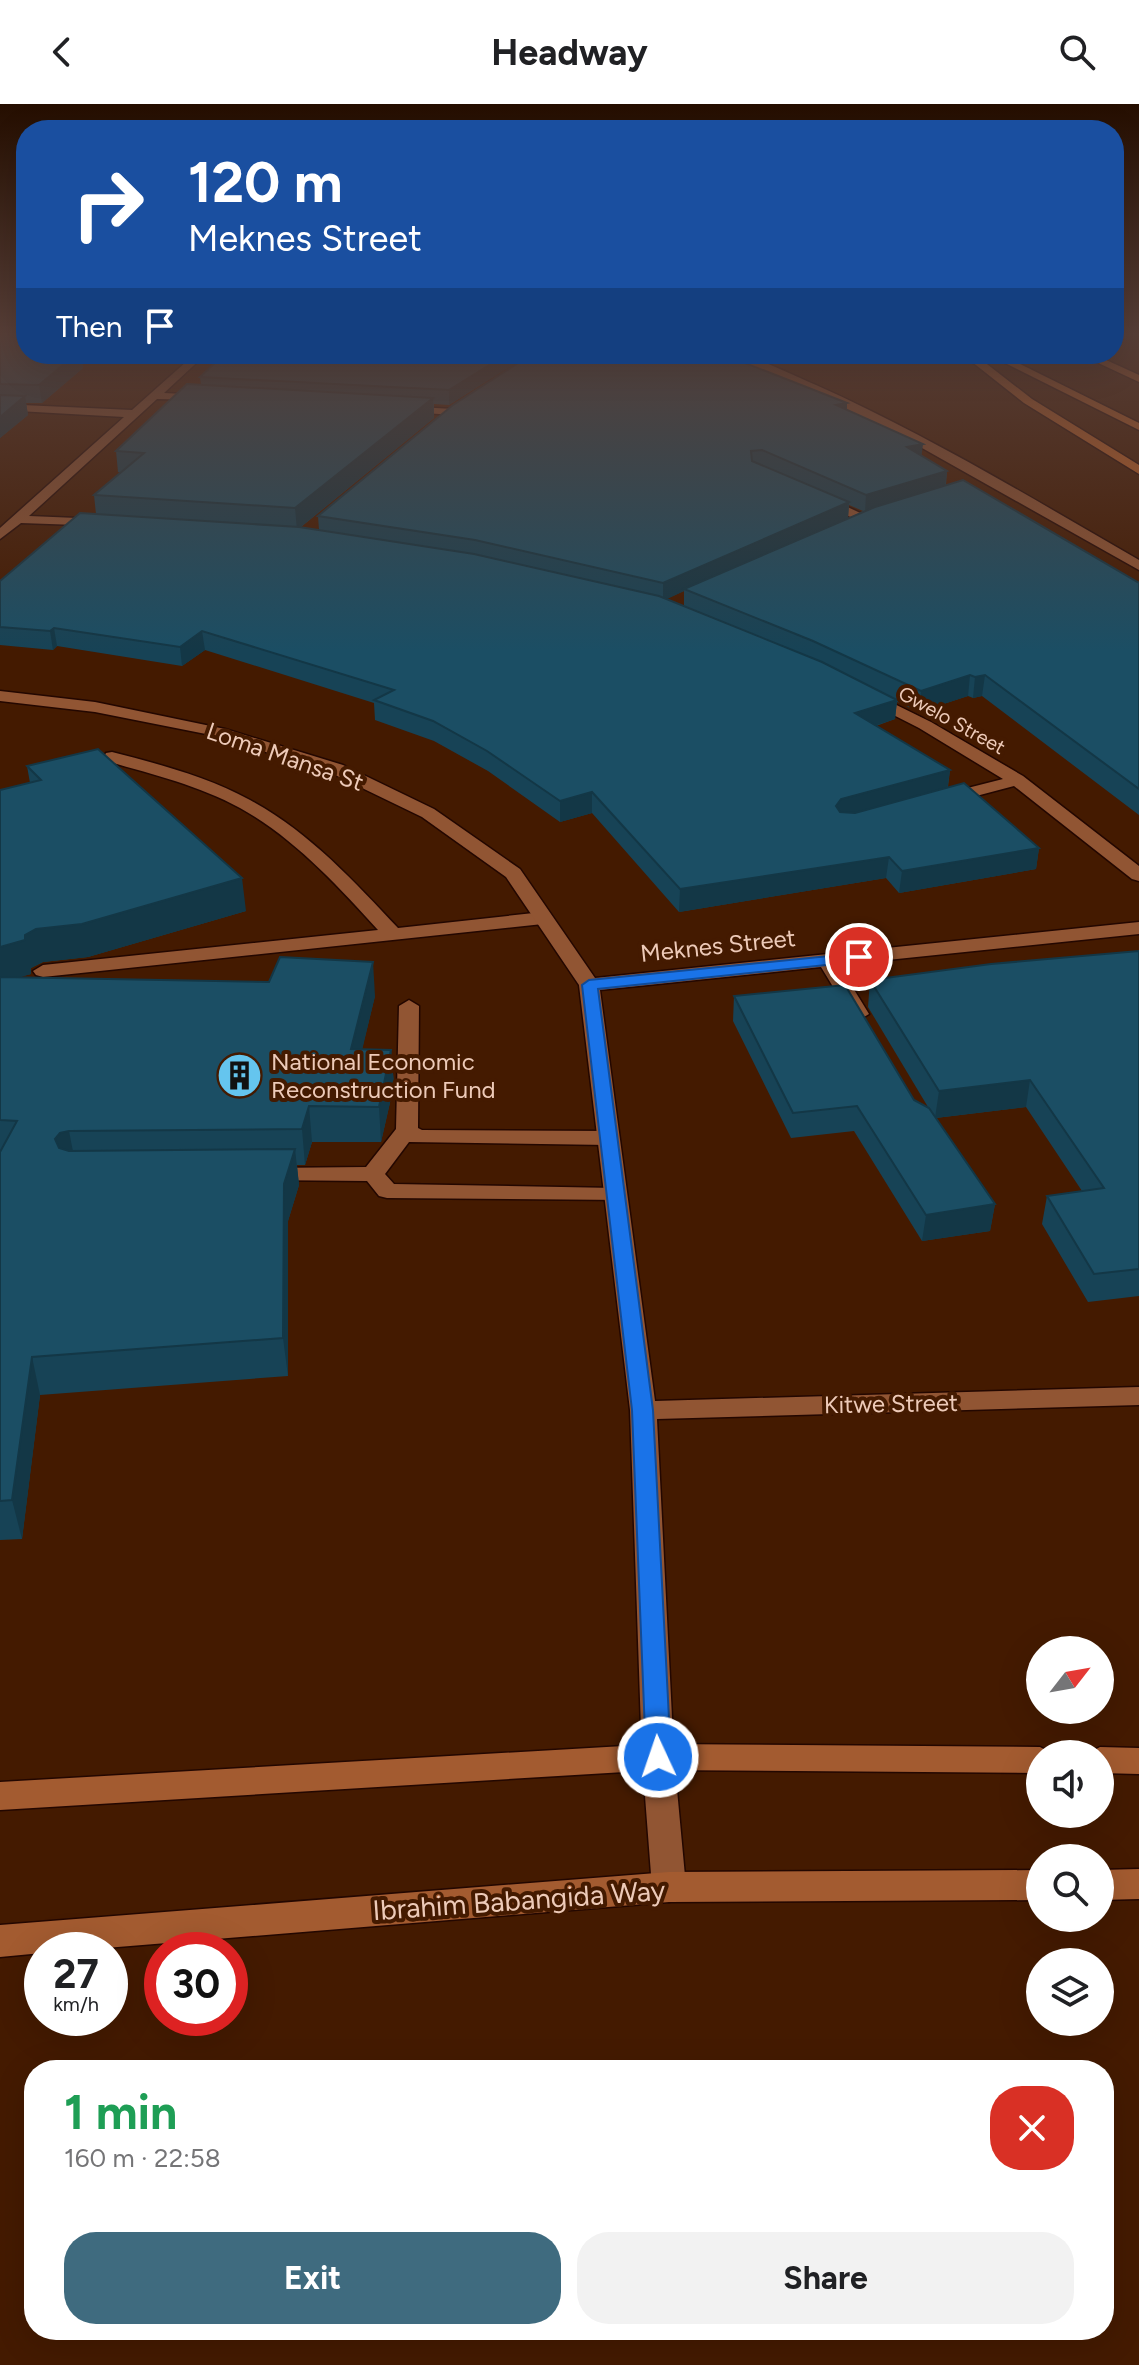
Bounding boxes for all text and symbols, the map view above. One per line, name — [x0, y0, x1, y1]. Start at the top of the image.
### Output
icon: back — [40, 30, 84, 74]
icon: search — [1055, 30, 1099, 74]
text: Headway — [491, 31, 648, 74]
text: 120 m — [188, 149, 343, 216]
icon: right — [56, 152, 160, 256]
text: Meknes Street — [188, 217, 422, 260]
icon: arrive — [138, 304, 182, 348]
text: Then — [56, 308, 122, 345]
street label: Gwelo Street — [894, 681, 1010, 759]
street label: Loma Mansa St — [203, 716, 367, 797]
street label: Meknes Street — [639, 923, 797, 968]
pin — [825, 923, 893, 991]
icon: arrive — [837, 935, 881, 979]
place label: National Economic Reconstruction Fund — [271, 1047, 496, 1104]
building icon: National Economic Reconstruction Fund — [216, 1052, 264, 1100]
street label: Kitwe Street — [824, 1388, 958, 1419]
north arrow — [1026, 1636, 1114, 1724]
map controls — [1026, 1636, 1114, 2036]
position arrow — [616, 1715, 700, 1799]
button: sound — [1026, 1740, 1114, 1828]
button: search — [1026, 1844, 1114, 1932]
street label: Ibrahim Babangida Way — [371, 1873, 667, 1927]
speed limit sign: 30 — [144, 1932, 248, 2036]
button: layers — [1026, 1948, 1114, 2036]
text: 27 — [53, 1950, 99, 1998]
text: km/h — [53, 1992, 99, 2016]
text: 1 min — [64, 2083, 177, 2141]
button: close — [990, 2086, 1074, 2170]
text: 160 m · 22:58 — [64, 2142, 221, 2174]
button: Exit — [64, 2232, 561, 2324]
button: Share — [577, 2232, 1074, 2324]

